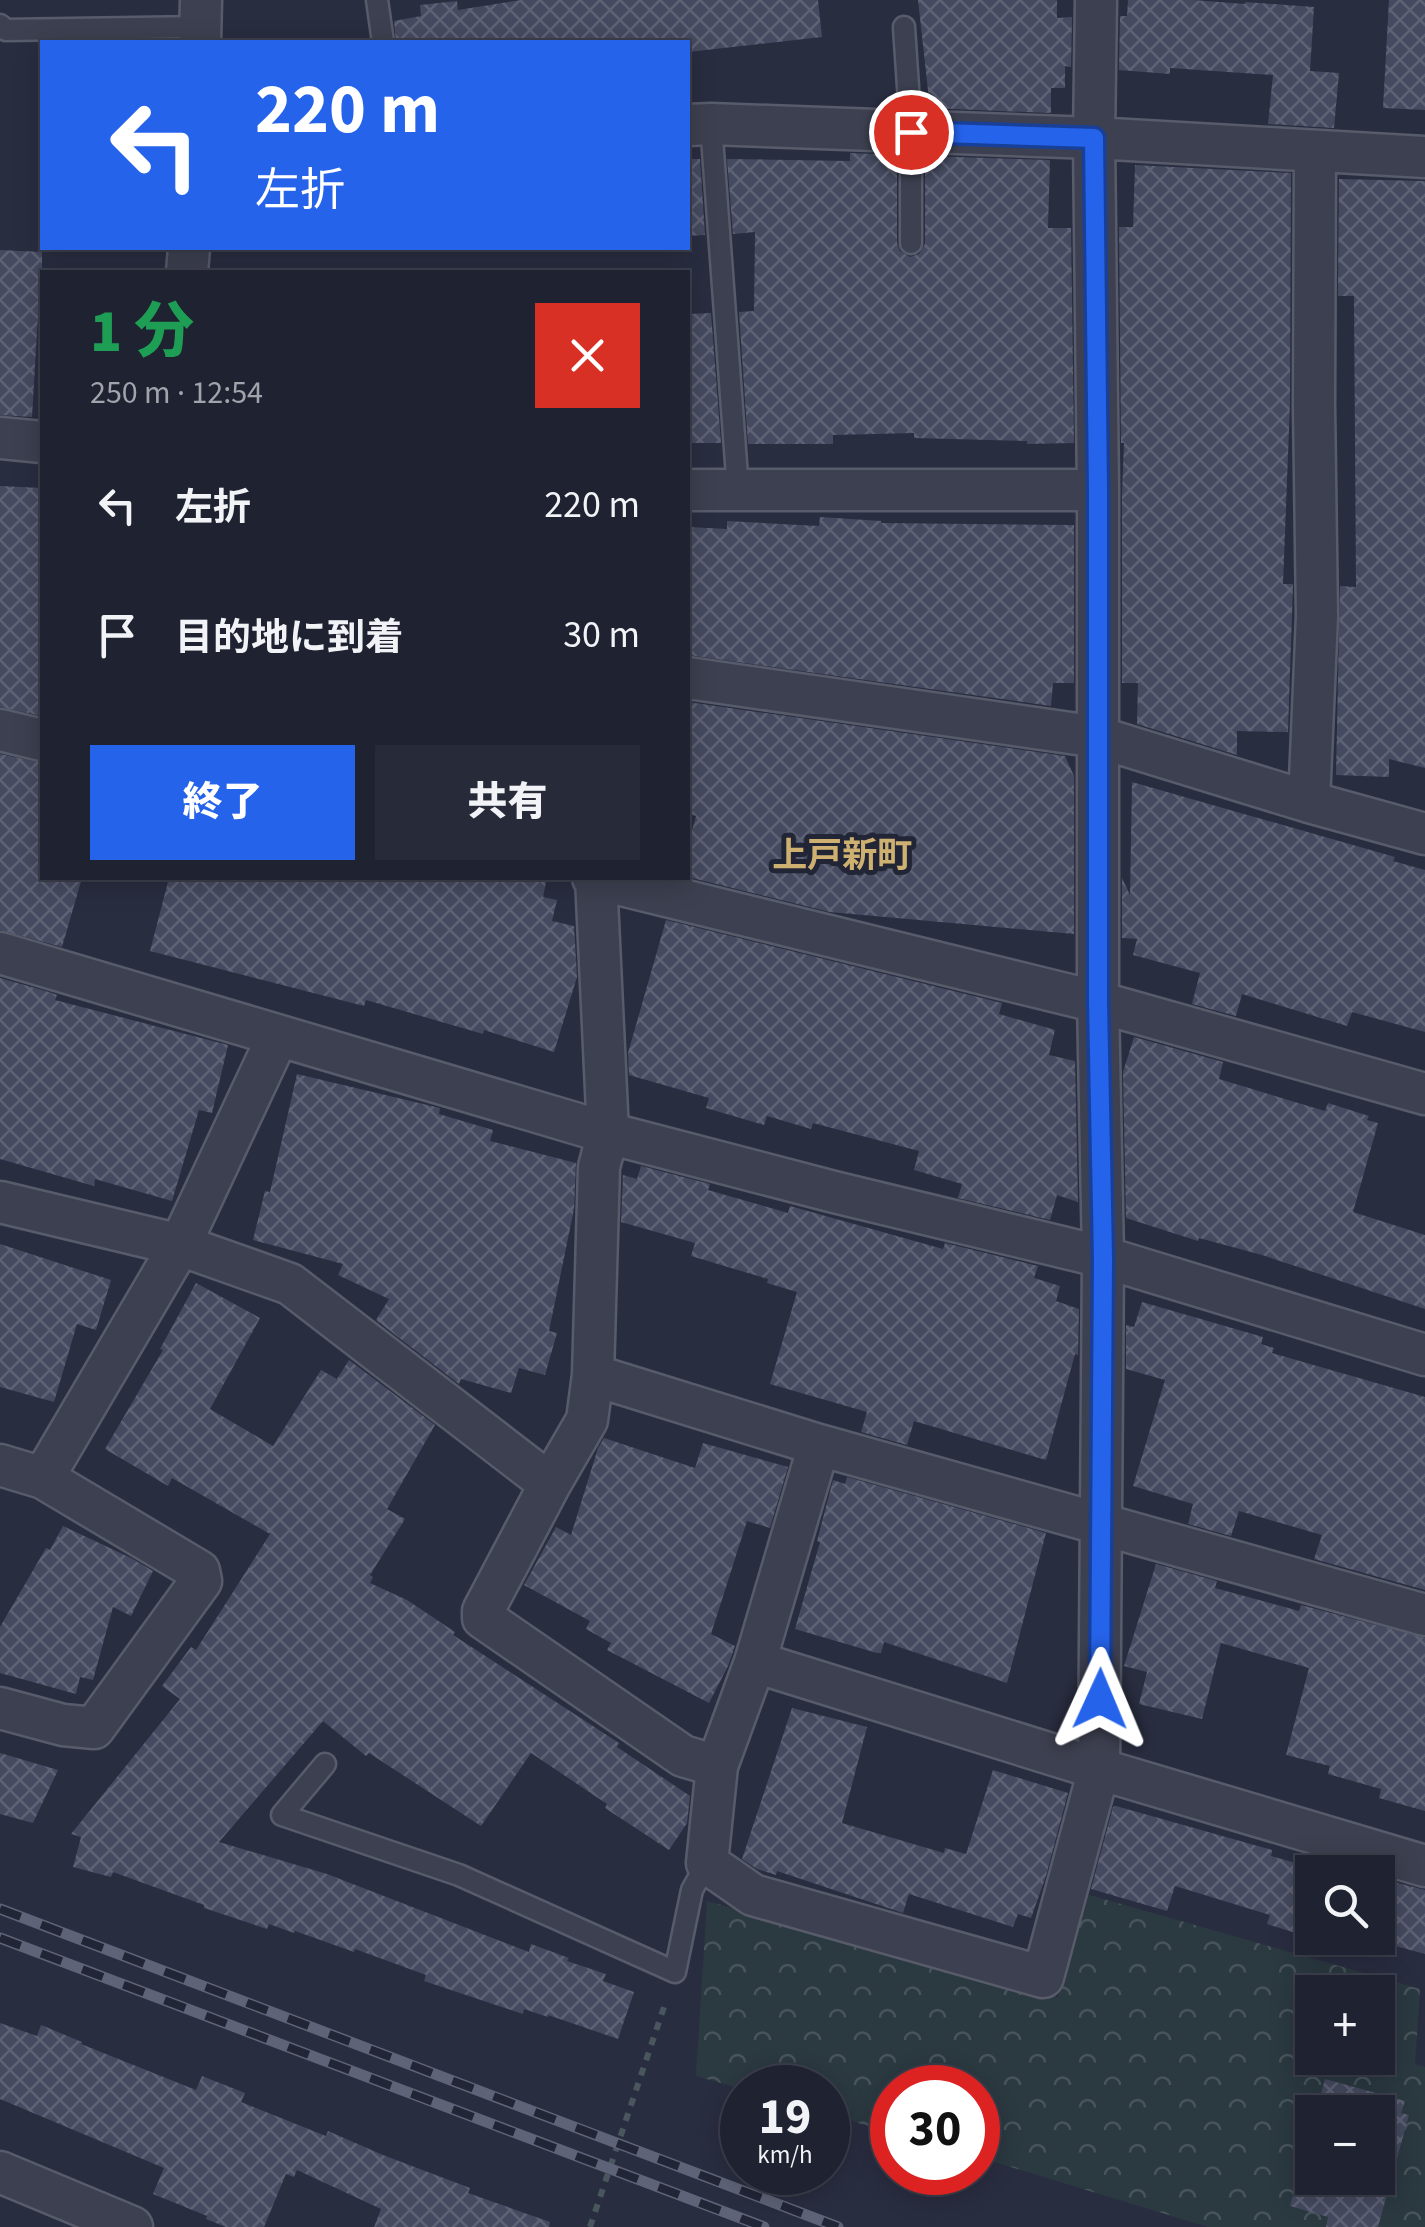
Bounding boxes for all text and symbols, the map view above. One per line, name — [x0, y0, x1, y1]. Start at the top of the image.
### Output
text: 220 m — [255, 60, 440, 160]
icon: left — [90, 80, 220, 210]
pin — [869, 90, 954, 175]
icon: arrive — [884, 105, 939, 160]
text: 左折 — [255, 159, 345, 223]
text: 1 分 — [90, 290, 194, 375]
button: close — [535, 303, 640, 408]
text: 250 m · 12:54 — [90, 370, 263, 416]
icon: left — [90, 478, 145, 533]
text: 220 m — [544, 478, 640, 532]
text: 左折 — [175, 481, 251, 535]
icon: arrive — [90, 608, 145, 663]
text: 30 m — [563, 608, 640, 662]
text: 目的地に到着 — [175, 611, 403, 665]
button: 終了 — [90, 745, 355, 860]
button: 共有 — [375, 745, 640, 860]
district label: 上戸新町 — [772, 831, 912, 881]
position arrow — [1048, 1647, 1152, 1751]
map controls — [1295, 1855, 1395, 2195]
button: search — [1295, 1855, 1395, 1955]
button: + — [1295, 1975, 1395, 2075]
speed limit sign: 30 — [870, 2065, 1000, 2195]
text: 19 — [759, 2082, 811, 2153]
button: − — [1295, 2095, 1395, 2195]
text: km/h — [757, 2137, 813, 2173]

